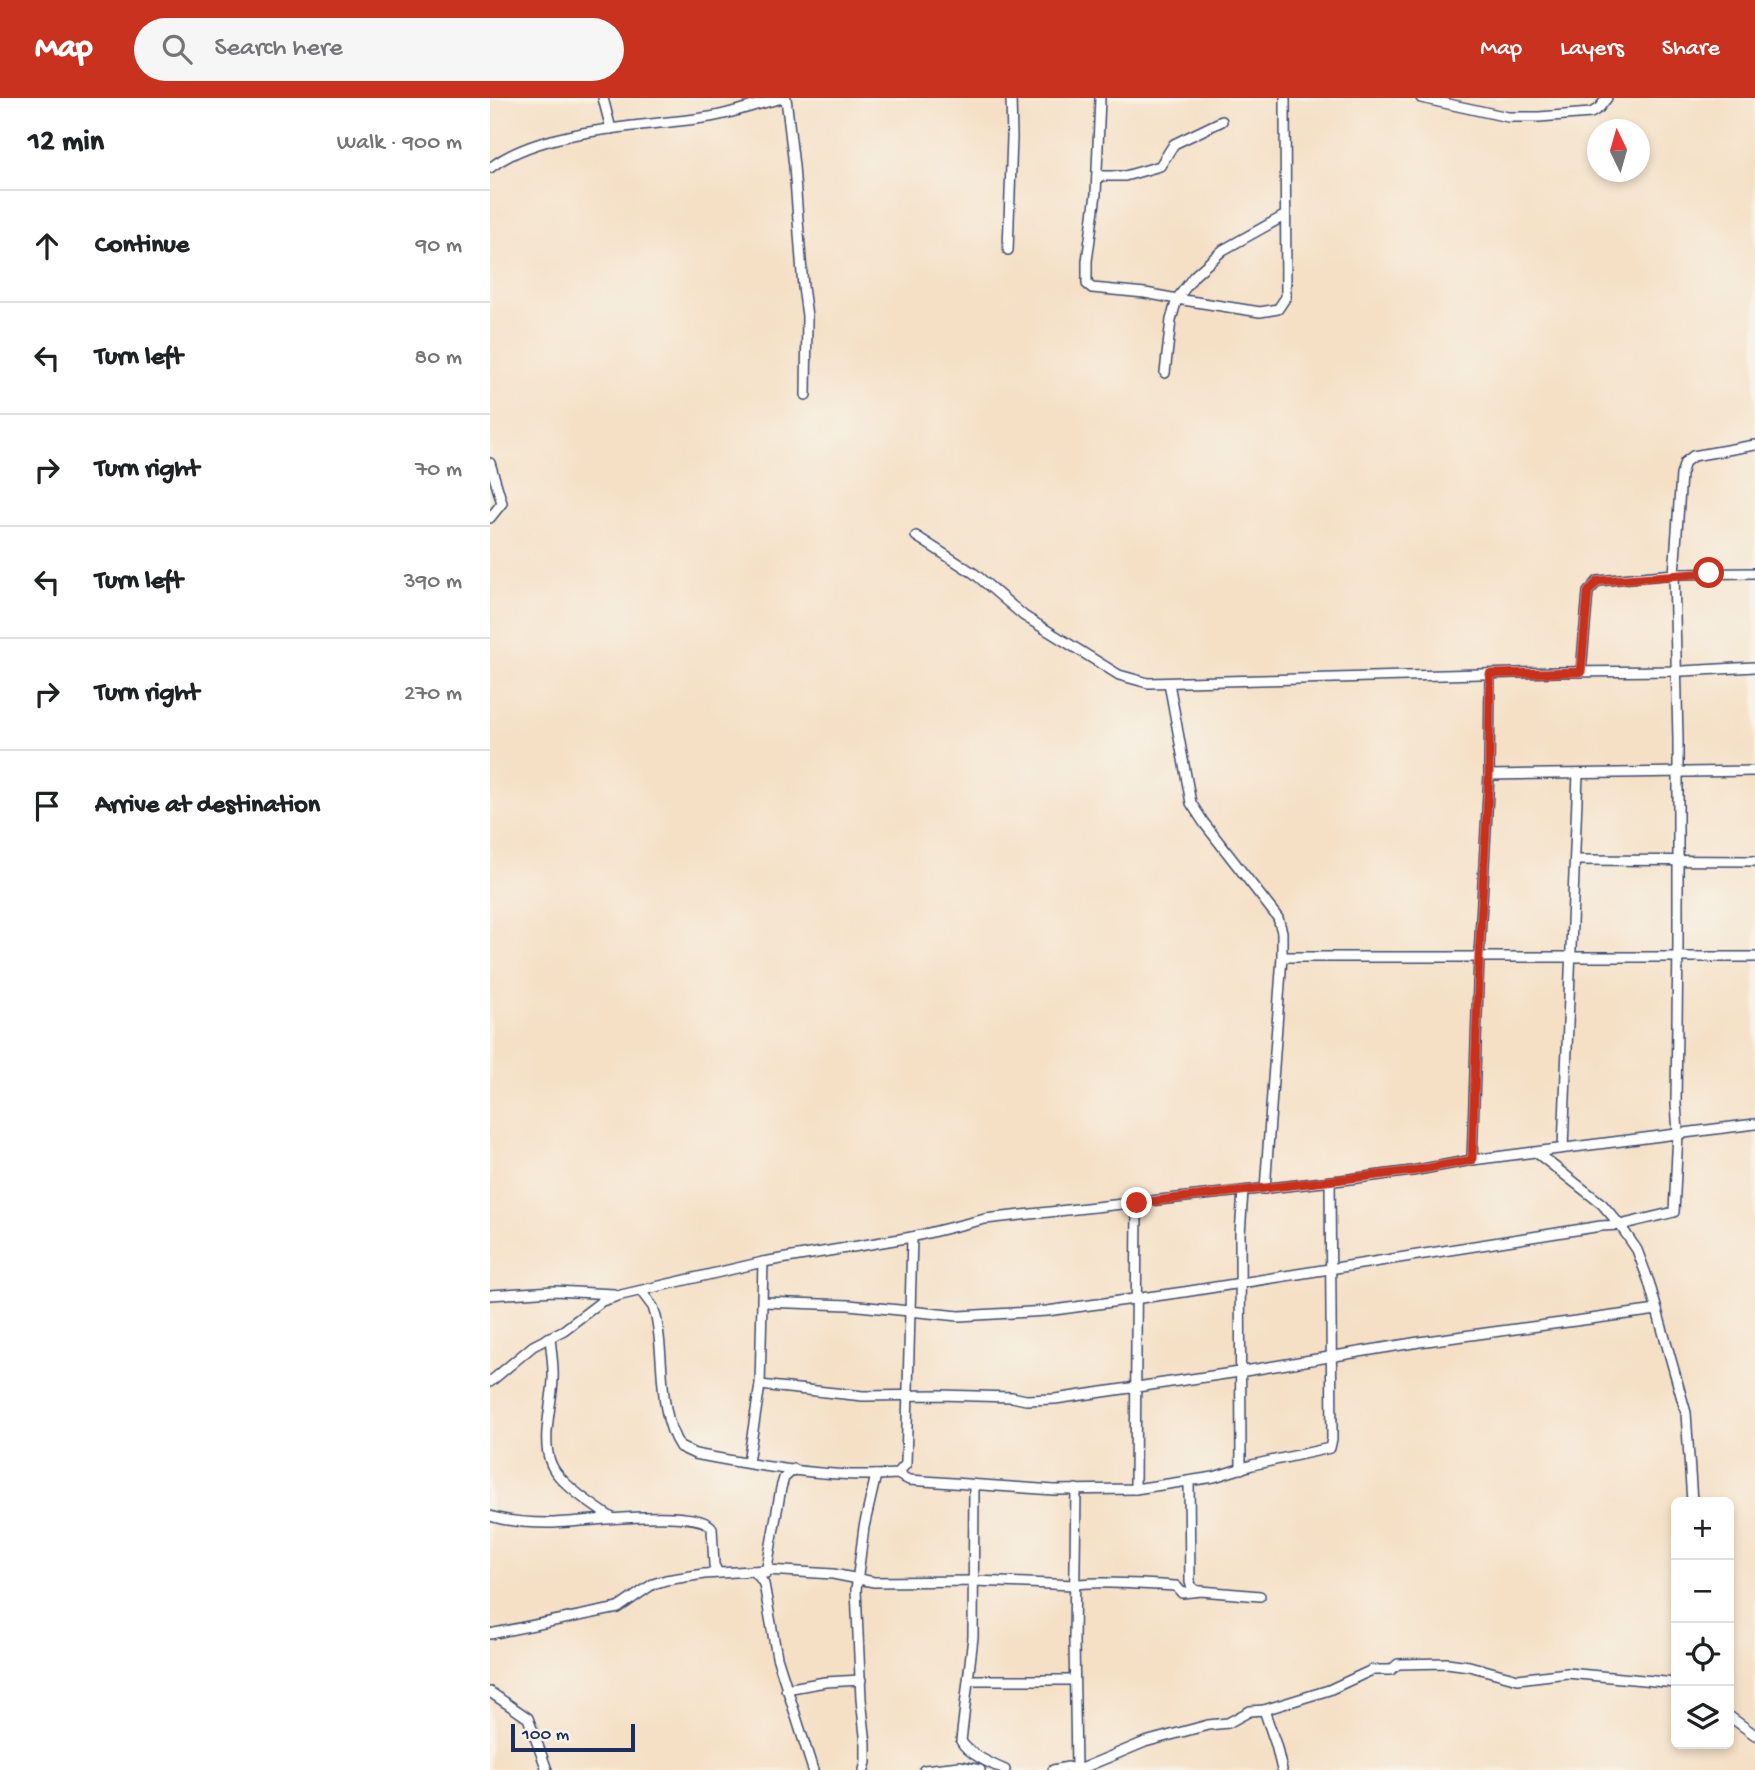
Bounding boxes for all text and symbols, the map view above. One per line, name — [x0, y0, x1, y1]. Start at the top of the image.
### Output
search box — [134, 18, 624, 81]
text: Map — [35, 30, 92, 68]
icon: search — [158, 30, 196, 68]
text: Search here — [214, 34, 343, 65]
text: Map — [1480, 35, 1522, 64]
text: Layers — [1560, 35, 1624, 64]
text: Share — [1662, 35, 1720, 64]
north arrow — [1587, 119, 1650, 182]
text: 12 min — [28, 126, 104, 161]
text: Walk · 900 m — [337, 130, 462, 157]
icon: ahead — [28, 227, 66, 265]
text: Continue — [95, 231, 189, 262]
text: 90 m — [416, 233, 462, 260]
icon: left — [28, 339, 66, 377]
text: Turn left — [95, 343, 183, 374]
text: 80 m — [415, 345, 462, 372]
icon: right — [28, 451, 66, 489]
text: Turn right — [95, 455, 199, 486]
text: 70 m — [415, 457, 462, 484]
route start — [1693, 557, 1724, 588]
icon: left — [28, 563, 66, 601]
text: Turn left — [95, 567, 183, 598]
text: 390 m — [404, 569, 462, 596]
icon: right — [28, 675, 66, 713]
text: Turn right — [95, 679, 199, 710]
text: 270 m — [404, 681, 462, 708]
icon: arrive — [28, 787, 66, 825]
text: Arrive at destination — [95, 791, 320, 822]
route end — [1121, 1187, 1152, 1218]
map controls — [1671, 1497, 1734, 1749]
button: + — [1671, 1497, 1734, 1560]
button: − — [1671, 1560, 1734, 1623]
button: locate — [1671, 1623, 1734, 1686]
button: layers — [1671, 1686, 1734, 1749]
scale bar — [511, 1721, 635, 1753]
text: 100 m — [522, 1724, 569, 1747]

